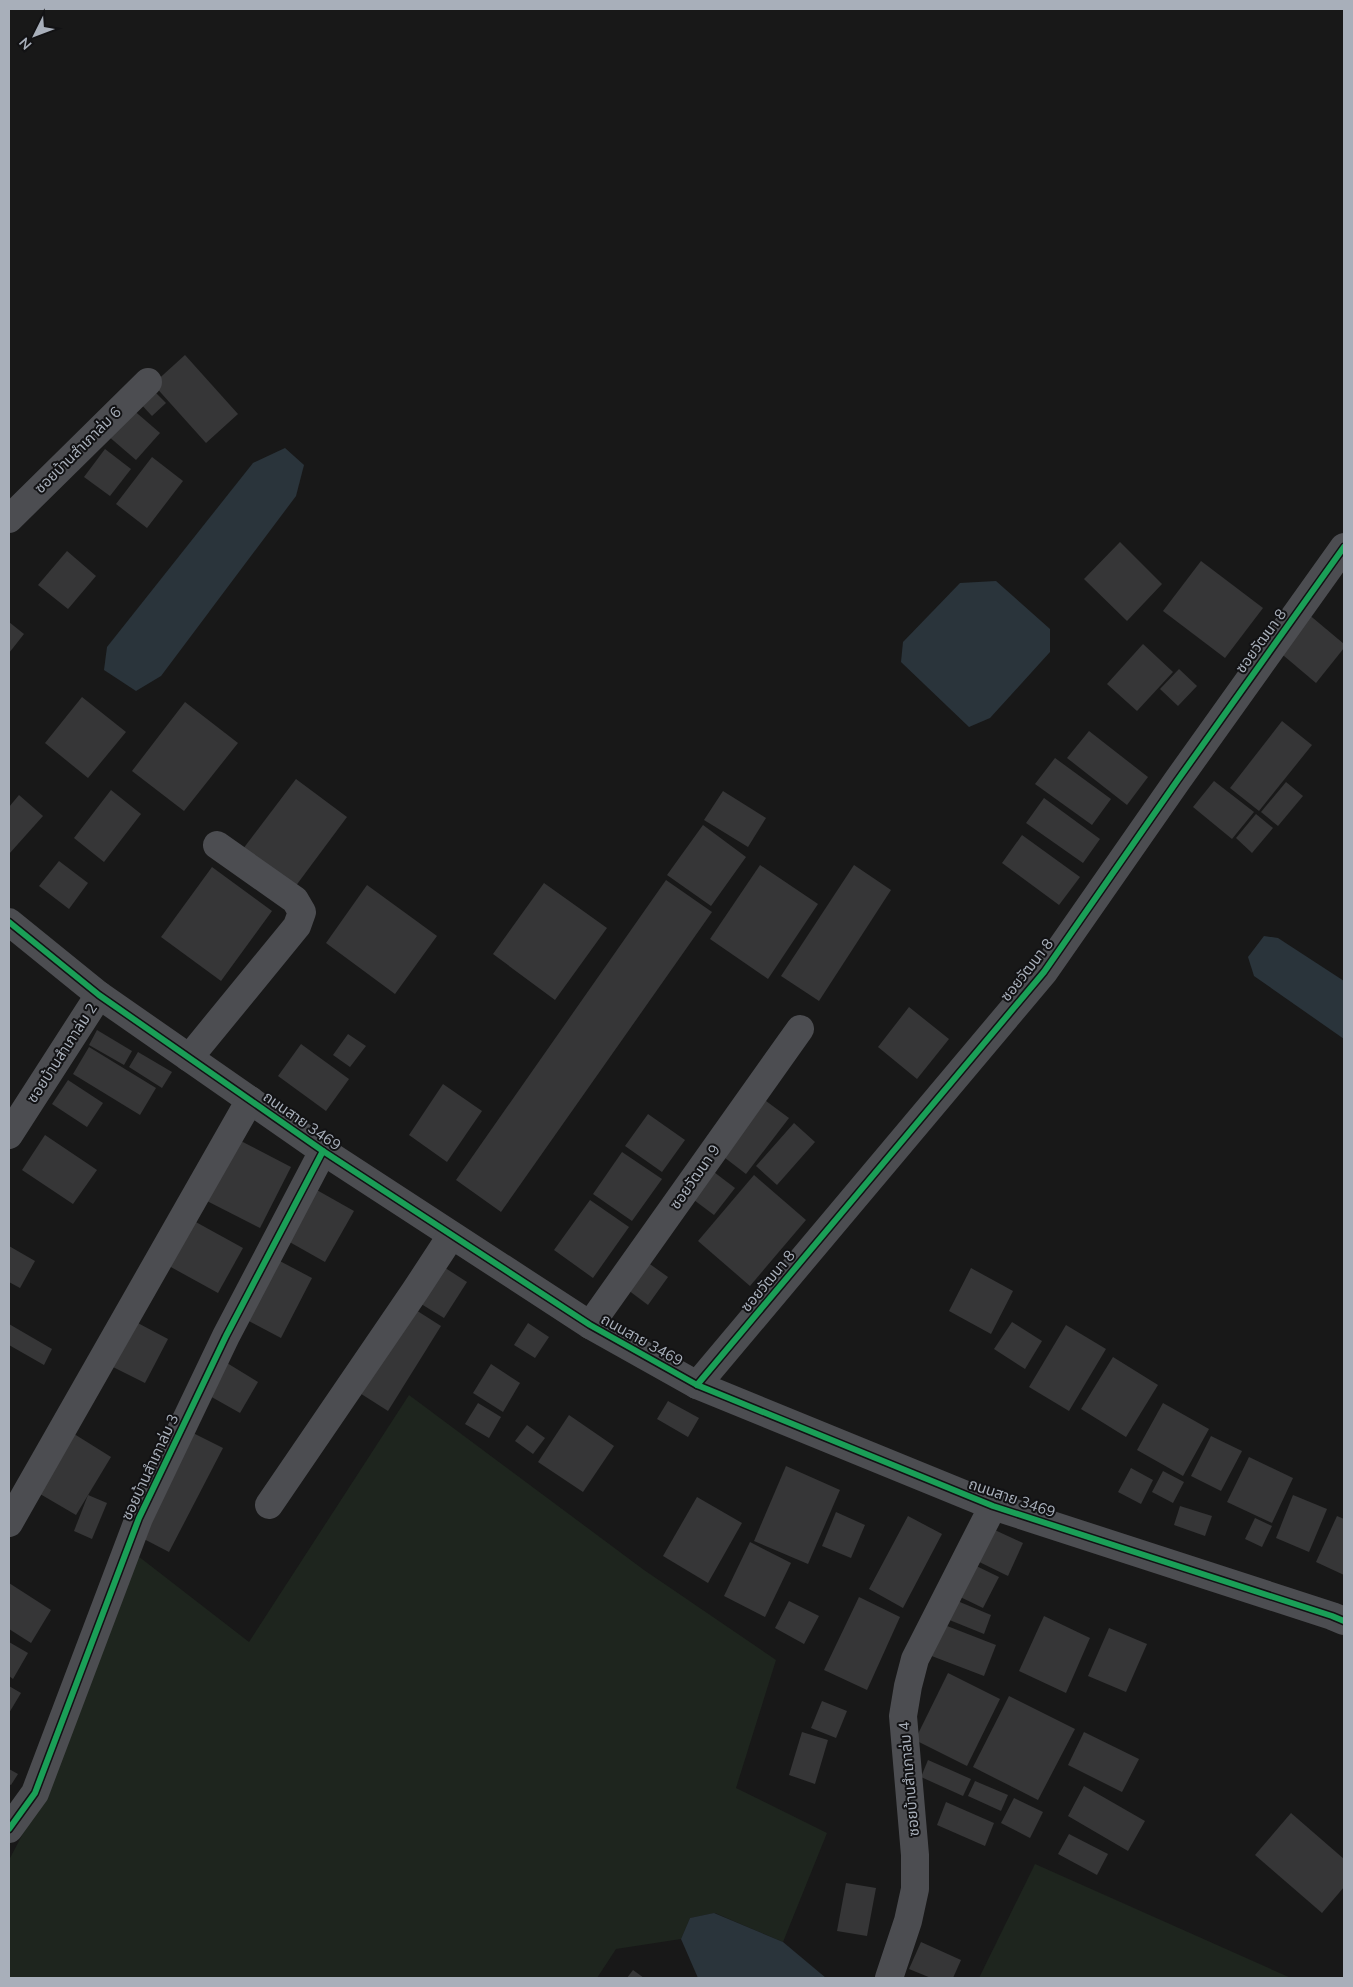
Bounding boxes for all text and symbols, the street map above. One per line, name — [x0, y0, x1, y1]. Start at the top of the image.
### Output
north arrow — [10, 10, 60, 60]
text: N — [15, 33, 36, 54]
street label: ซอยบ้านสำเภาล่ม 6 — [30, 402, 126, 498]
street label: ซอยวัฒนา 8 — [1231, 605, 1291, 677]
street label: ซอยวัฒนา 8 — [996, 934, 1058, 1006]
street label: ซอยบ้านสำเภาล่ม 2 — [22, 999, 102, 1107]
street label: ถนนสาย 3469 — [259, 1087, 345, 1155]
street label: ซอยวัฒนา 9 — [665, 1141, 725, 1213]
street label: ซอยวัฒนา 8 — [736, 1246, 800, 1316]
street label: ถนนสาย 3469 — [597, 1309, 687, 1371]
street label: ซอยบ้านสำเภาล่ม 3 — [117, 1411, 183, 1523]
street label: ถนนสาย 3469 — [966, 1474, 1058, 1522]
street label: ซอยบ้านสำเภาล่ม 4 — [894, 1721, 924, 1837]

